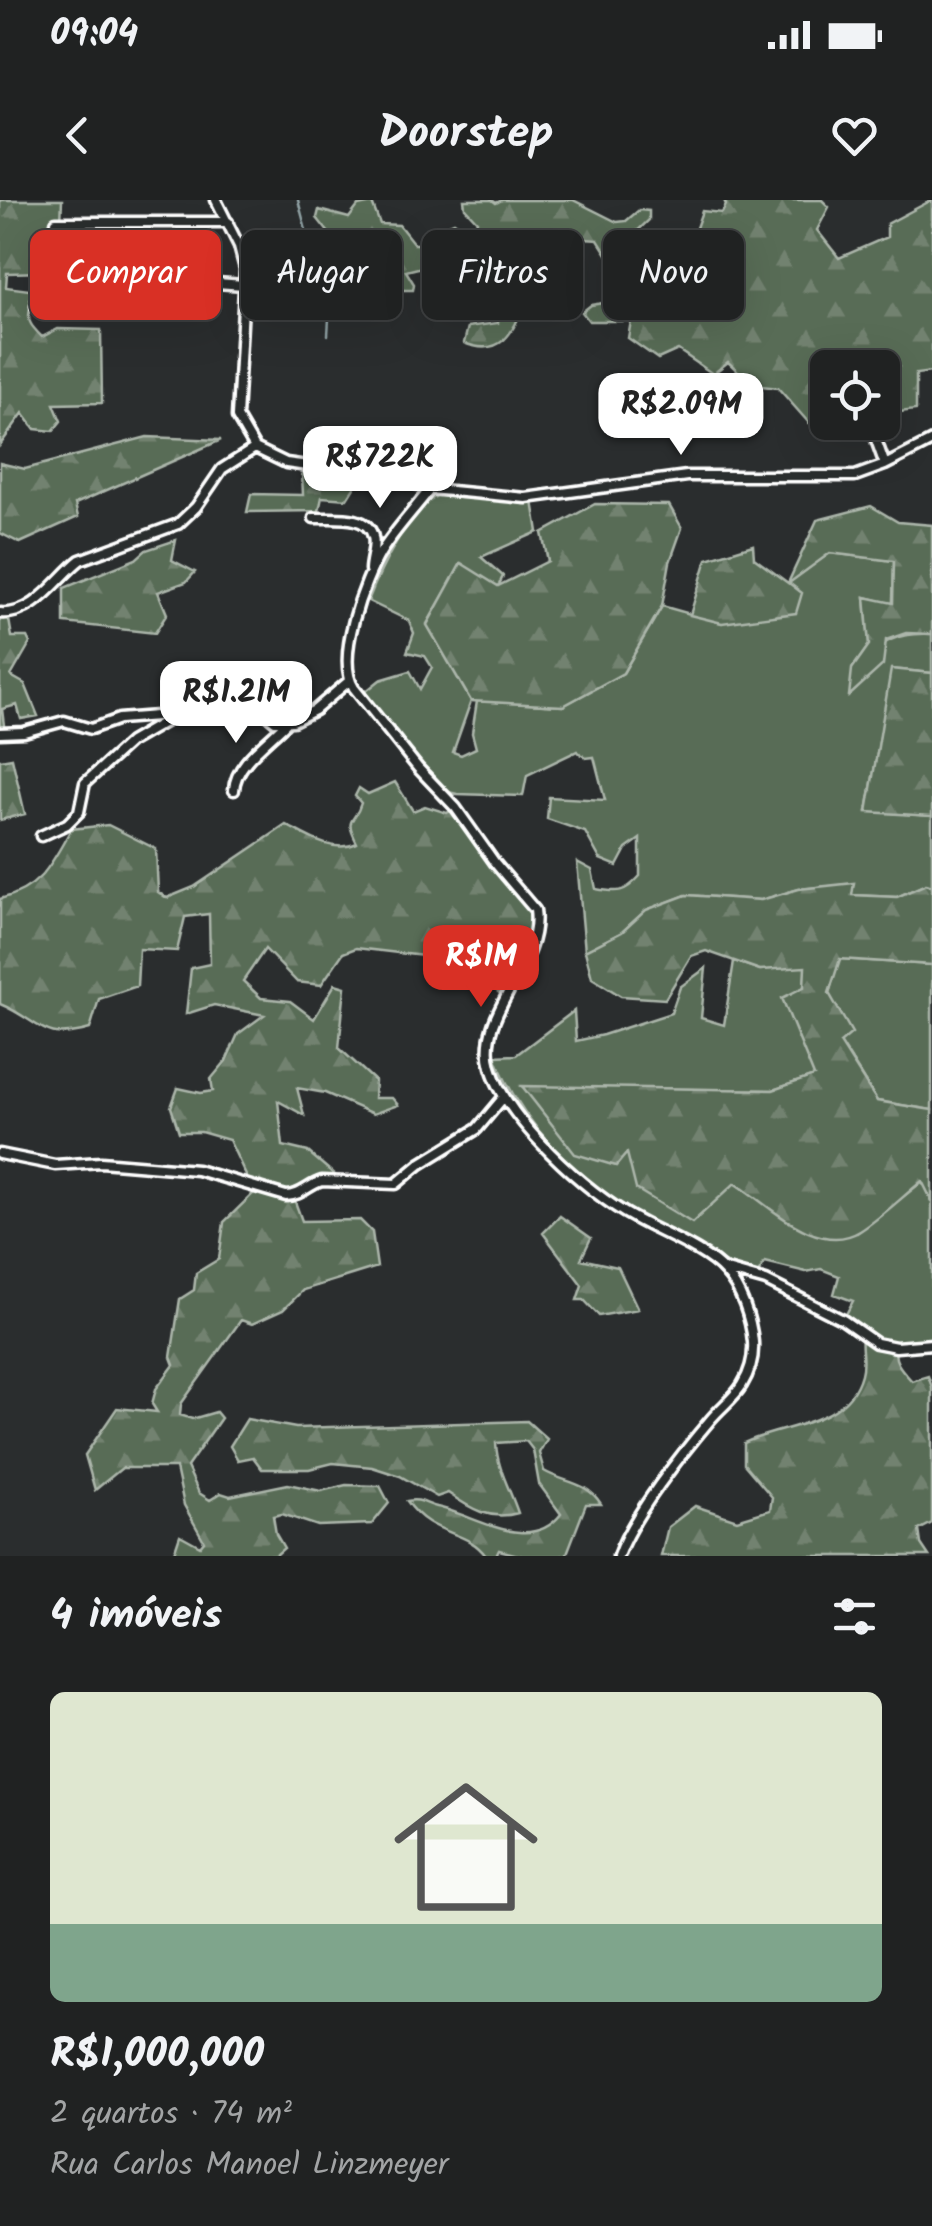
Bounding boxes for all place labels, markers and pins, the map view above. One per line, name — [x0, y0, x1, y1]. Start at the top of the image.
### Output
pin: R$2.09M — [589, 373, 773, 458]
pin: R$722K — [299, 426, 461, 511]
pin: R$1.21M — [144, 661, 328, 746]
pin: R$1M — [422, 925, 540, 1010]

